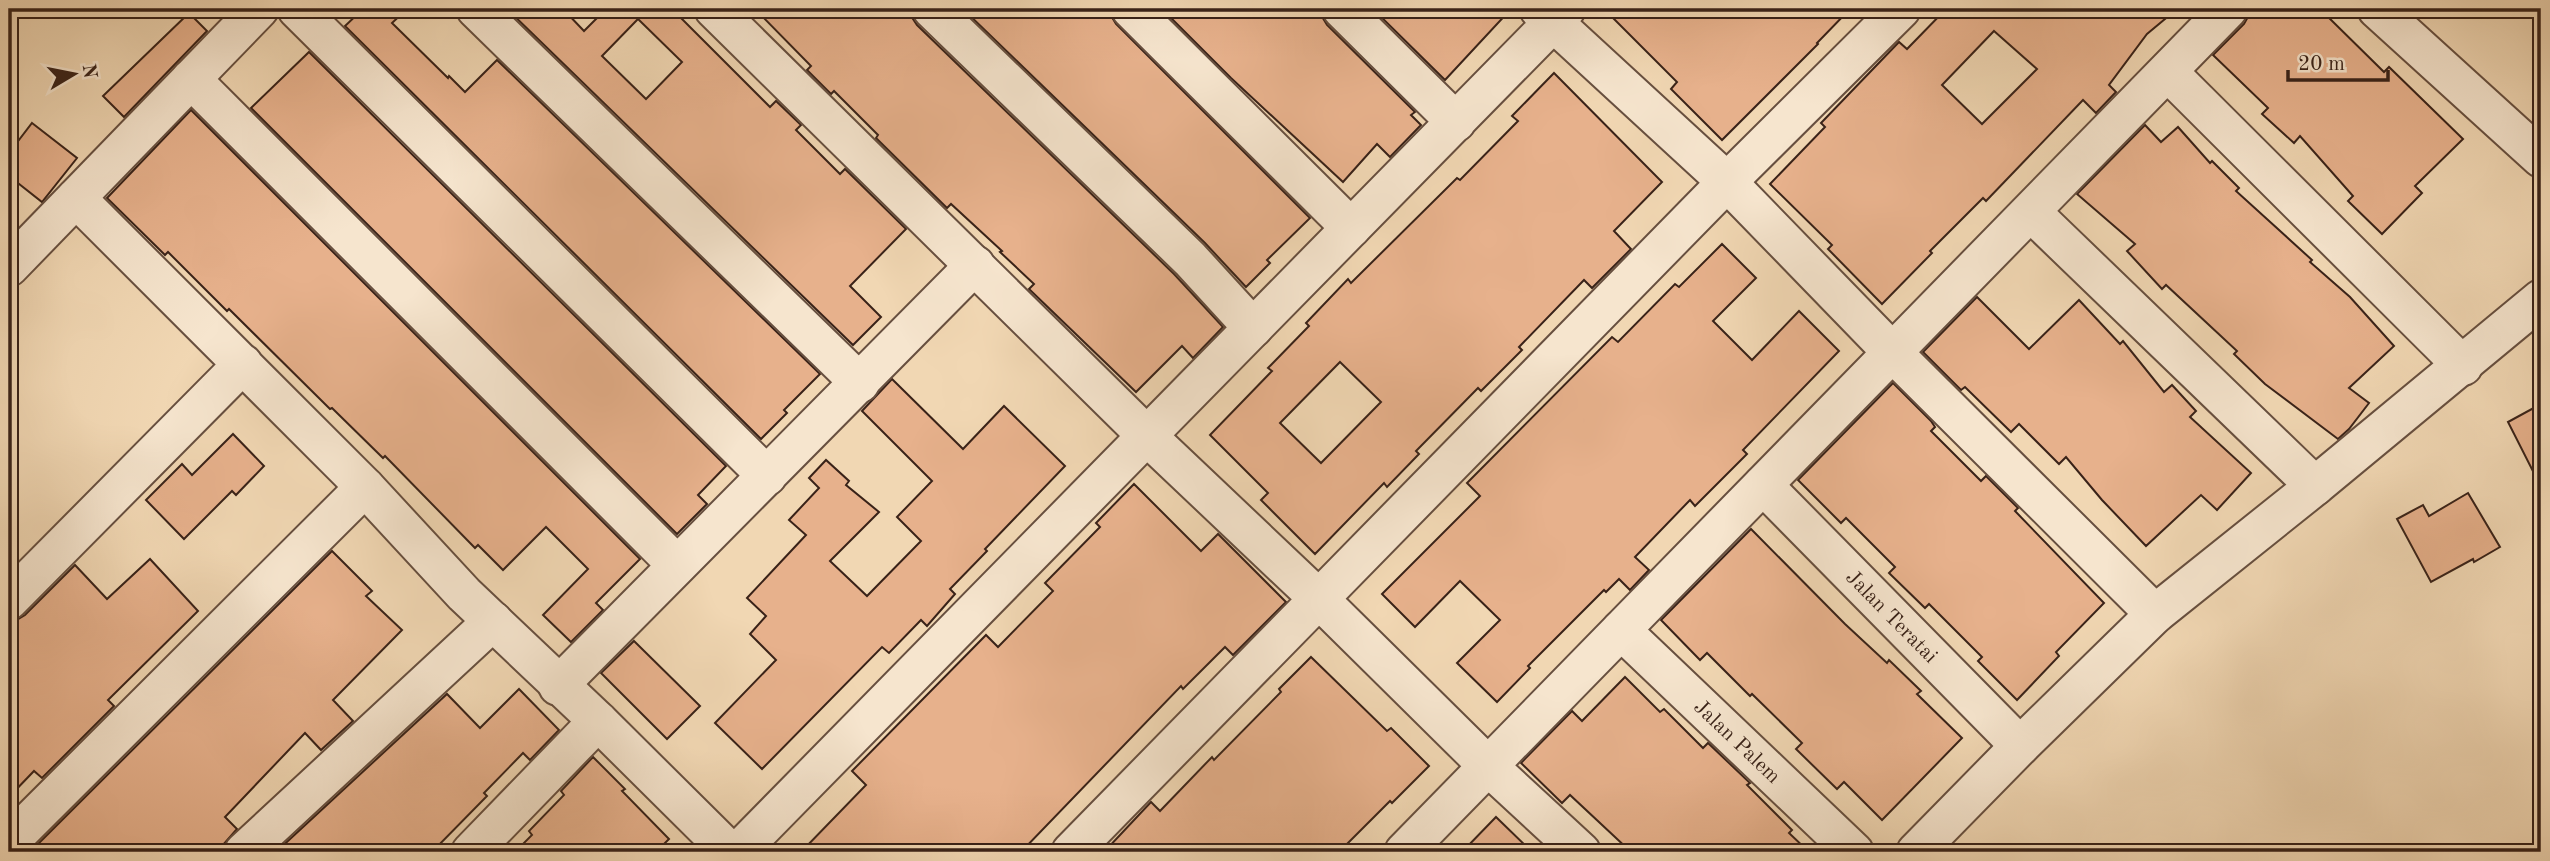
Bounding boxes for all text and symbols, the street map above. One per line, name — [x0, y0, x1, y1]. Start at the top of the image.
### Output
north arrow — [38, 38, 108, 108]
scale bar — [2288, 38, 2387, 82]
text: 20 m — [2298, 54, 2345, 75]
text: N — [78, 63, 99, 81]
street label: Jalan Teratai — [1841, 567, 1941, 668]
street label: Jalan Palem — [1689, 696, 1784, 788]

